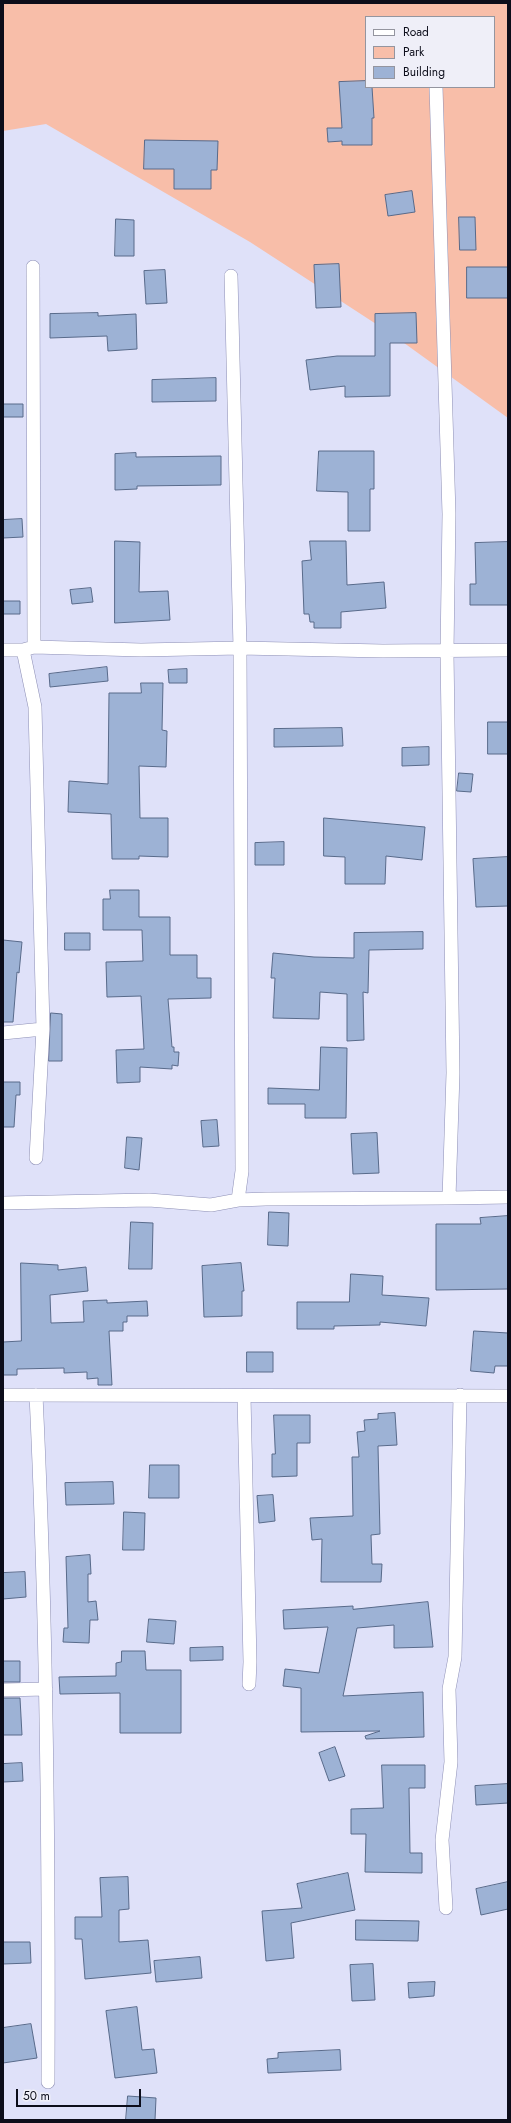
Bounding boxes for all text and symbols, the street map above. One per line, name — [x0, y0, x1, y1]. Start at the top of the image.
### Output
legend — [365, 16, 495, 88]
text: Road — [403, 23, 429, 41]
text: Park — [403, 43, 424, 61]
text: Building — [403, 63, 445, 81]
scale bar — [18, 2081, 143, 2107]
text: 50 m — [23, 2087, 50, 2105]

